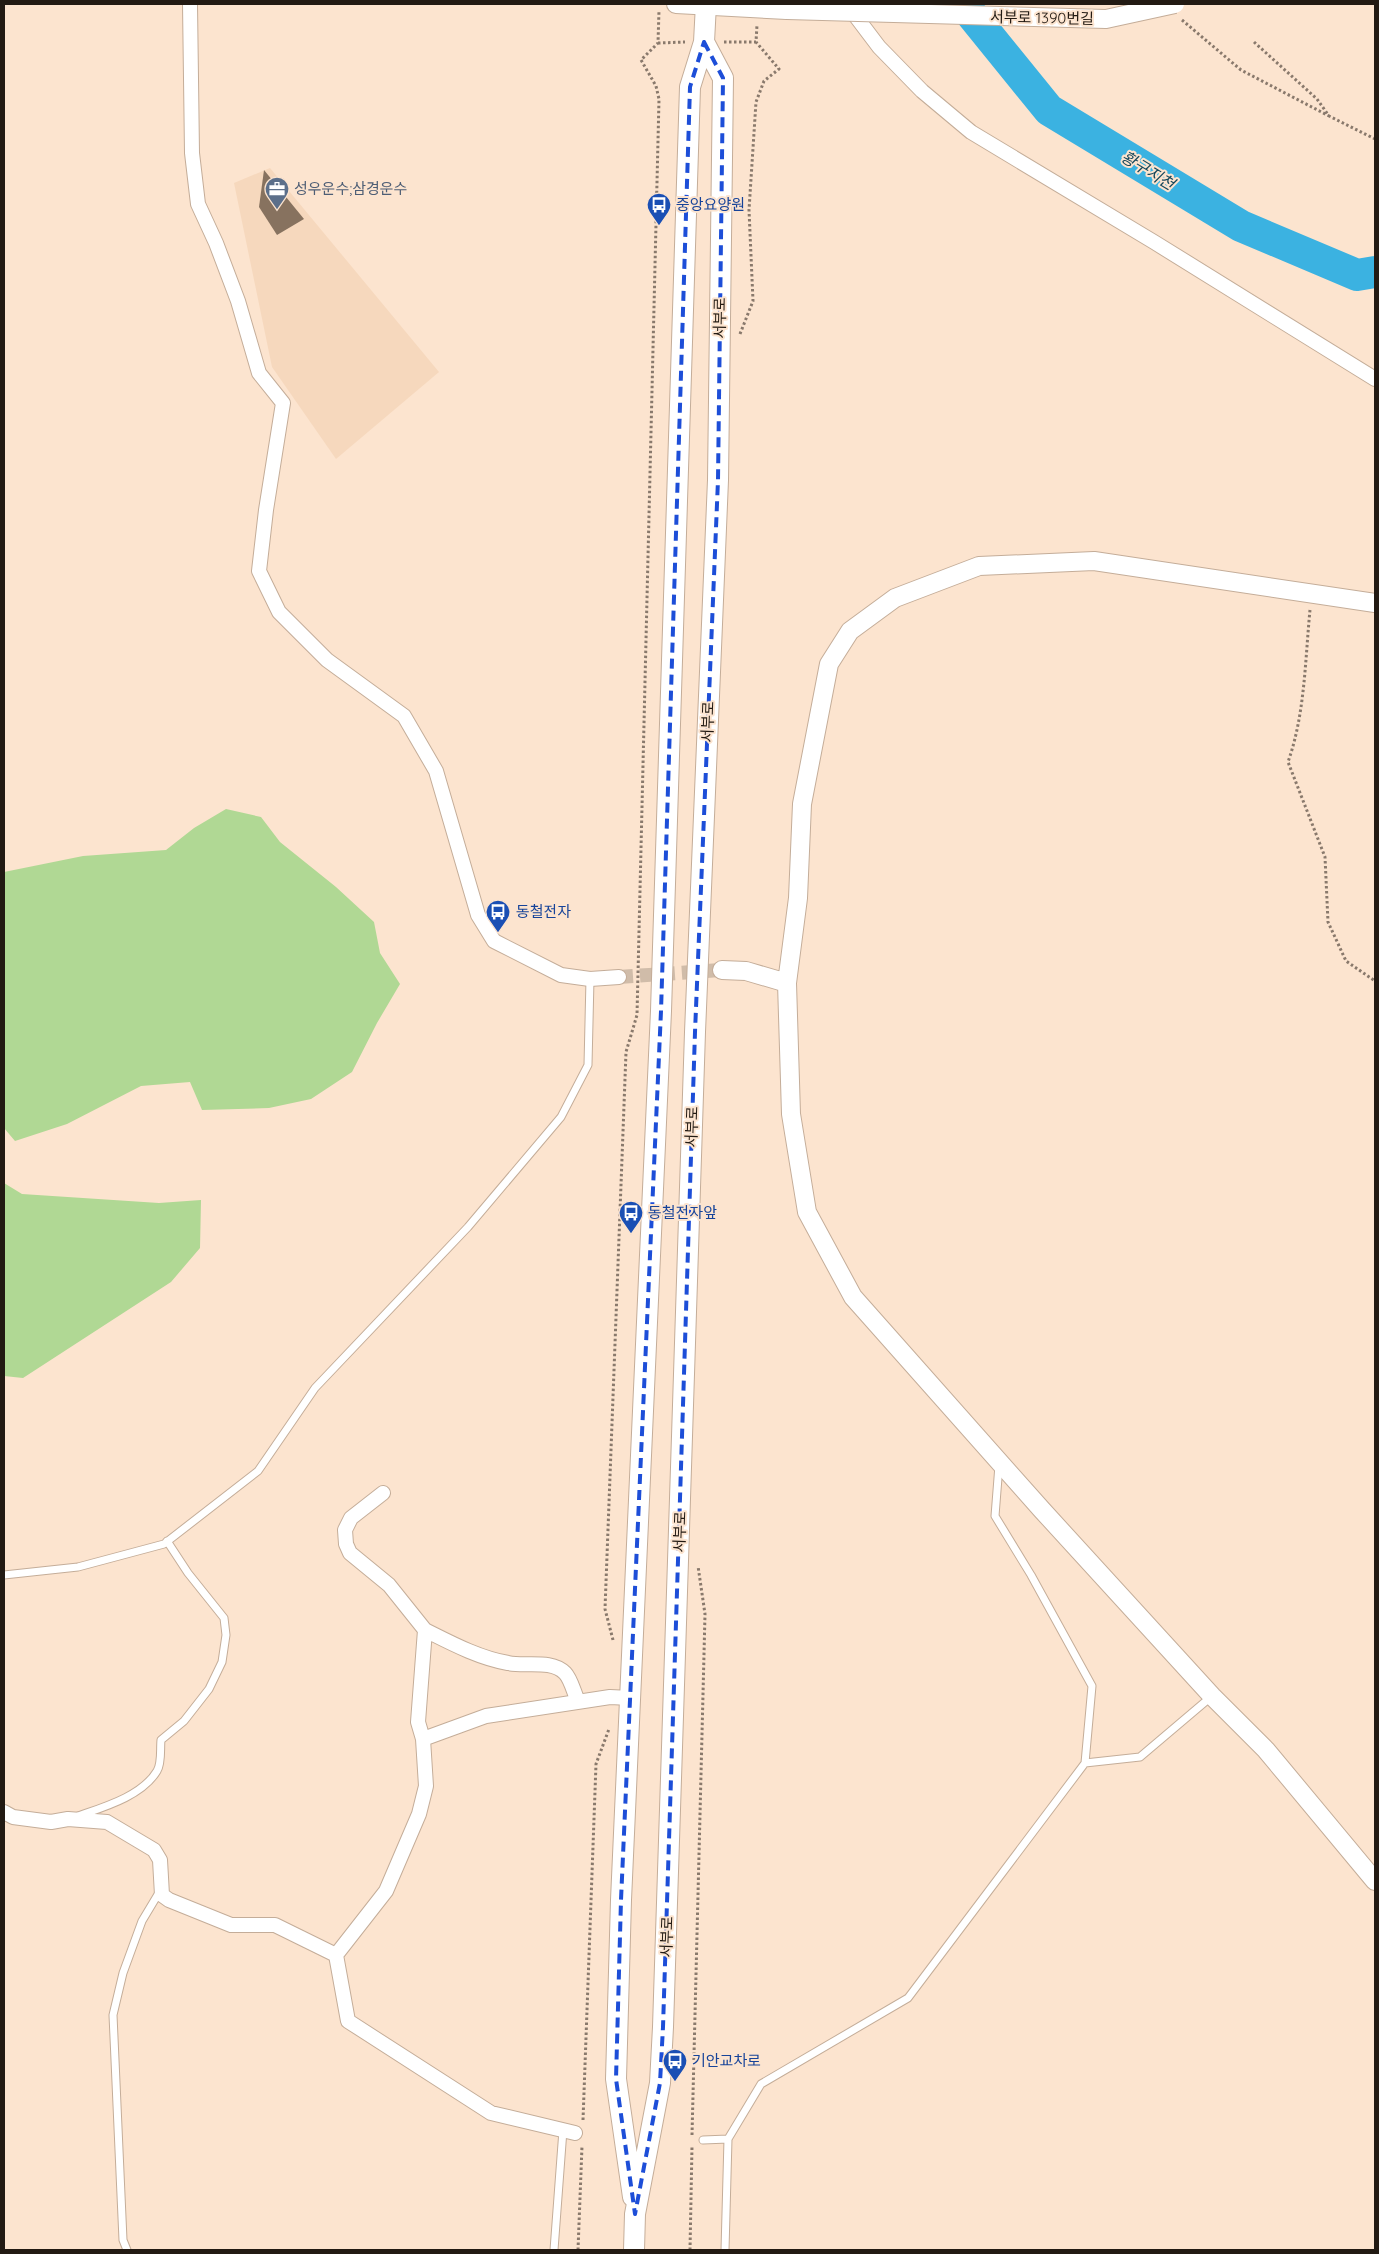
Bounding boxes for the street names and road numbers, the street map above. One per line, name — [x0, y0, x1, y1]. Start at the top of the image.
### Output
street label: 서부로 1390번길 — [990, 7, 1094, 28]
street label: 서부로 — [710, 297, 729, 339]
street label: 서부로 — [697, 701, 718, 743]
street label: 서부로 — [681, 1106, 702, 1148]
street label: 서부로 — [669, 1511, 690, 1553]
street label: 서부로 — [656, 1916, 677, 1958]

